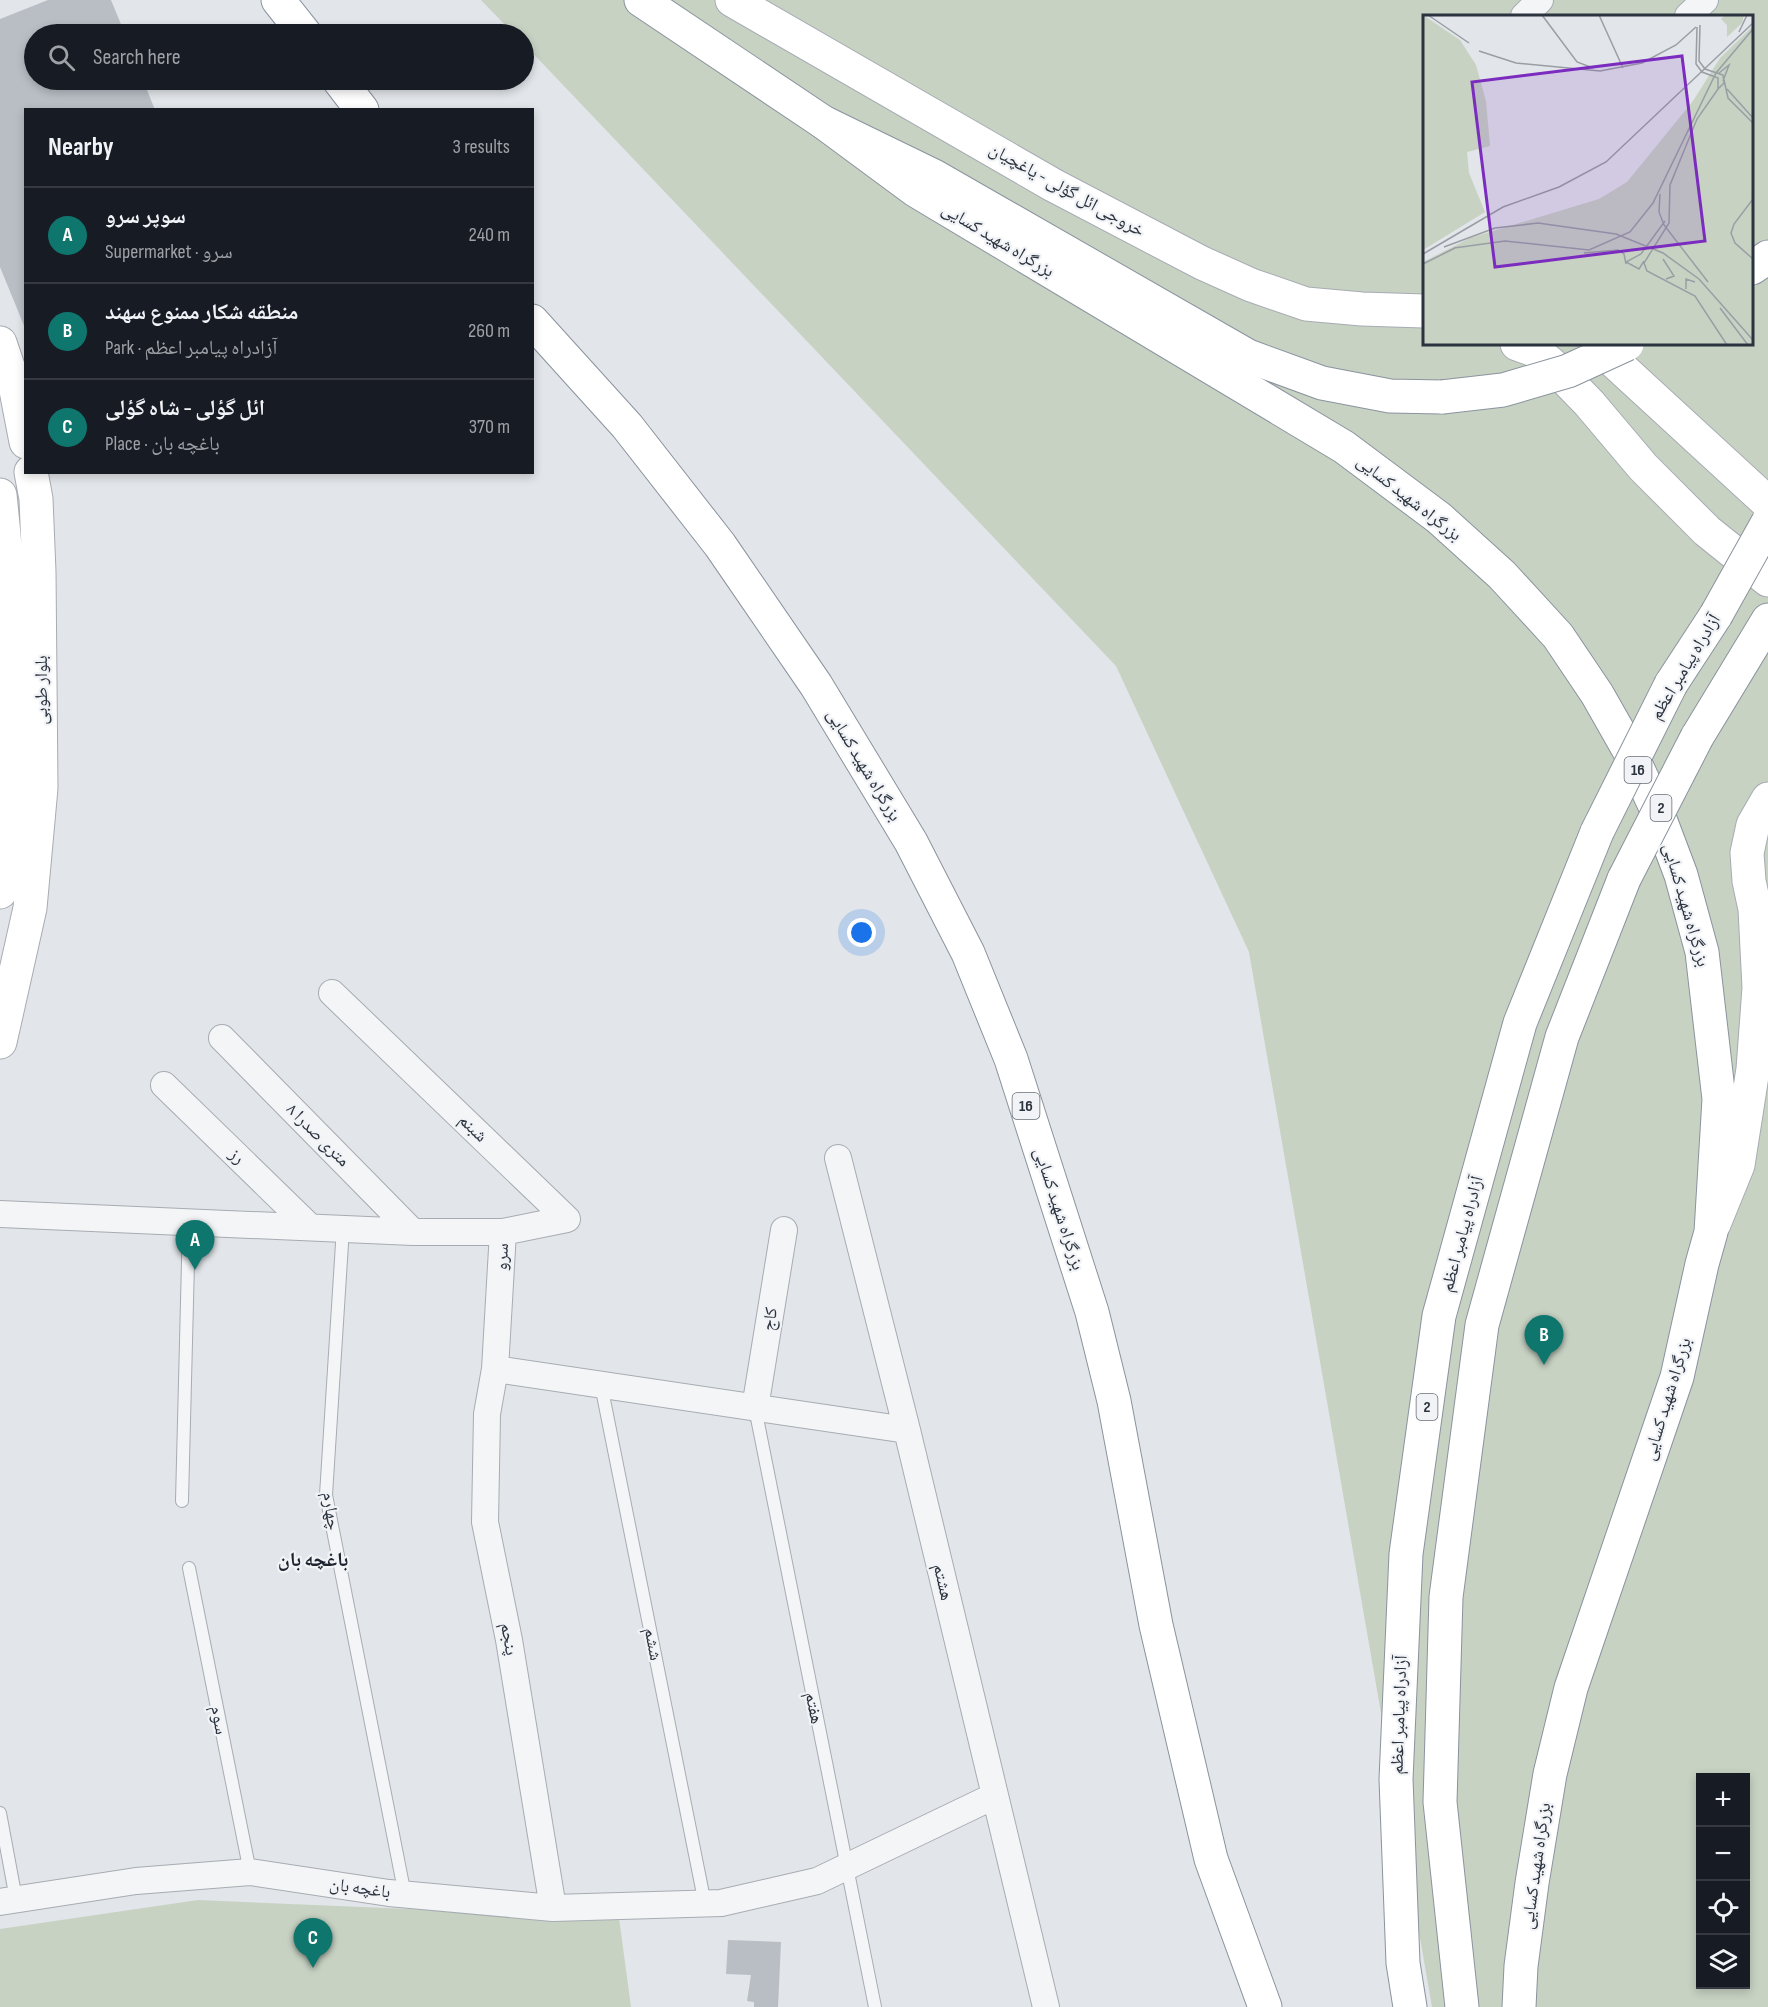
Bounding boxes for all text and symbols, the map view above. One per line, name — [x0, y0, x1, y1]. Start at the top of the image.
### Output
inset map — [1423, 15, 1753, 345]
search box — [24, 24, 534, 90]
icon: search — [45, 41, 78, 74]
text: Search here — [93, 44, 180, 71]
text: Nearby — [48, 132, 114, 163]
text: 3 results — [453, 135, 510, 159]
street label: خروجی ائل گؤلی - یاغچیان — [986, 139, 1148, 241]
street label: بزرگراه شهید کسایی — [938, 198, 1058, 282]
text: سوپر سرو — [105, 203, 186, 230]
text: A — [63, 223, 72, 247]
text: 240 m — [469, 223, 510, 247]
text: Supermarket · سرو — [105, 240, 233, 264]
text: منطقه شکار ممنوع سهند — [105, 299, 298, 326]
text: B — [63, 319, 72, 343]
text: 260 m — [468, 319, 510, 343]
text: Park · آزادراه پیامبر اعظم — [105, 336, 277, 360]
text: ائل گؤلی - شاه گؤلی — [105, 395, 265, 422]
text: C — [62, 415, 73, 439]
text: 370 m — [469, 415, 510, 439]
text: Place · باغچه بان — [105, 432, 220, 456]
street label: بزرگراه شهید کسایی — [1352, 450, 1466, 546]
street label: آزادراه پیامبر اعظم — [1645, 610, 1726, 724]
street label: بلوار طوبی — [31, 655, 52, 725]
street label: بزرگراه شهید کسایی — [822, 705, 906, 825]
road number: 16 — [1624, 757, 1652, 783]
road number: 2 — [1650, 795, 1672, 821]
street label: بزرگراه شهید کسایی — [1658, 841, 1714, 969]
your location — [847, 918, 876, 947]
road number: 16 — [1012, 1093, 1040, 1119]
street label: ۸ متری صدرا — [282, 1099, 354, 1171]
street label: شبنم — [454, 1109, 492, 1147]
street label: رز — [224, 1143, 249, 1168]
street label: بزرگراه شهید کسایی — [1029, 1145, 1089, 1273]
street label: آزادراه پیامبر اعظم — [1436, 1173, 1489, 1295]
pin: A — [176, 1220, 214, 1270]
street label: سرو — [491, 1243, 513, 1271]
street label: کاج — [758, 1305, 783, 1332]
pin: B — [1524, 1316, 1564, 1365]
street label: بزرگراه شهید کسایی — [1638, 1335, 1696, 1463]
road number: 2 — [1416, 1394, 1438, 1420]
street label: چهارم — [317, 1490, 344, 1532]
district label: باغچه بان — [278, 1548, 348, 1572]
street label: هشتم — [928, 1562, 957, 1603]
street label: پنجم — [495, 1621, 522, 1657]
street label: ششم — [639, 1626, 666, 1663]
street label: آزادراه پیامبر اعظم — [1386, 1655, 1413, 1775]
street label: هفتم — [800, 1690, 827, 1726]
street label: سوم — [205, 1704, 232, 1736]
map controls — [1696, 1773, 1750, 1989]
button: + — [1696, 1773, 1750, 1827]
street label: بزرگراه شهید کسایی — [1517, 1801, 1555, 1931]
button: − — [1696, 1827, 1750, 1881]
street label: باغچه بان — [328, 1873, 392, 1903]
button: locate — [1696, 1881, 1750, 1935]
pin: C — [294, 1918, 332, 1968]
button: layers — [1696, 1935, 1750, 1989]

